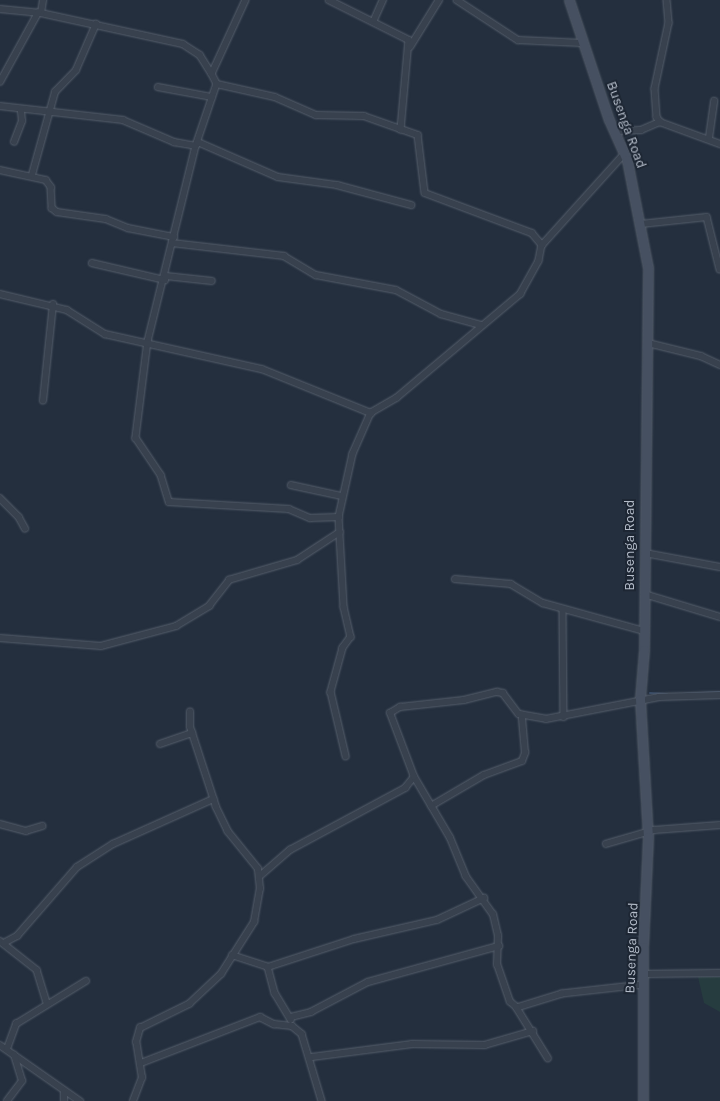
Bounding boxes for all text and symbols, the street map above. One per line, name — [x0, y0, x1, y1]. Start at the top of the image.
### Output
street label: Busenga Road — [602, 79, 650, 171]
street label: Busenga Road — [622, 499, 638, 591]
street label: Busenga Road — [622, 902, 642, 994]

